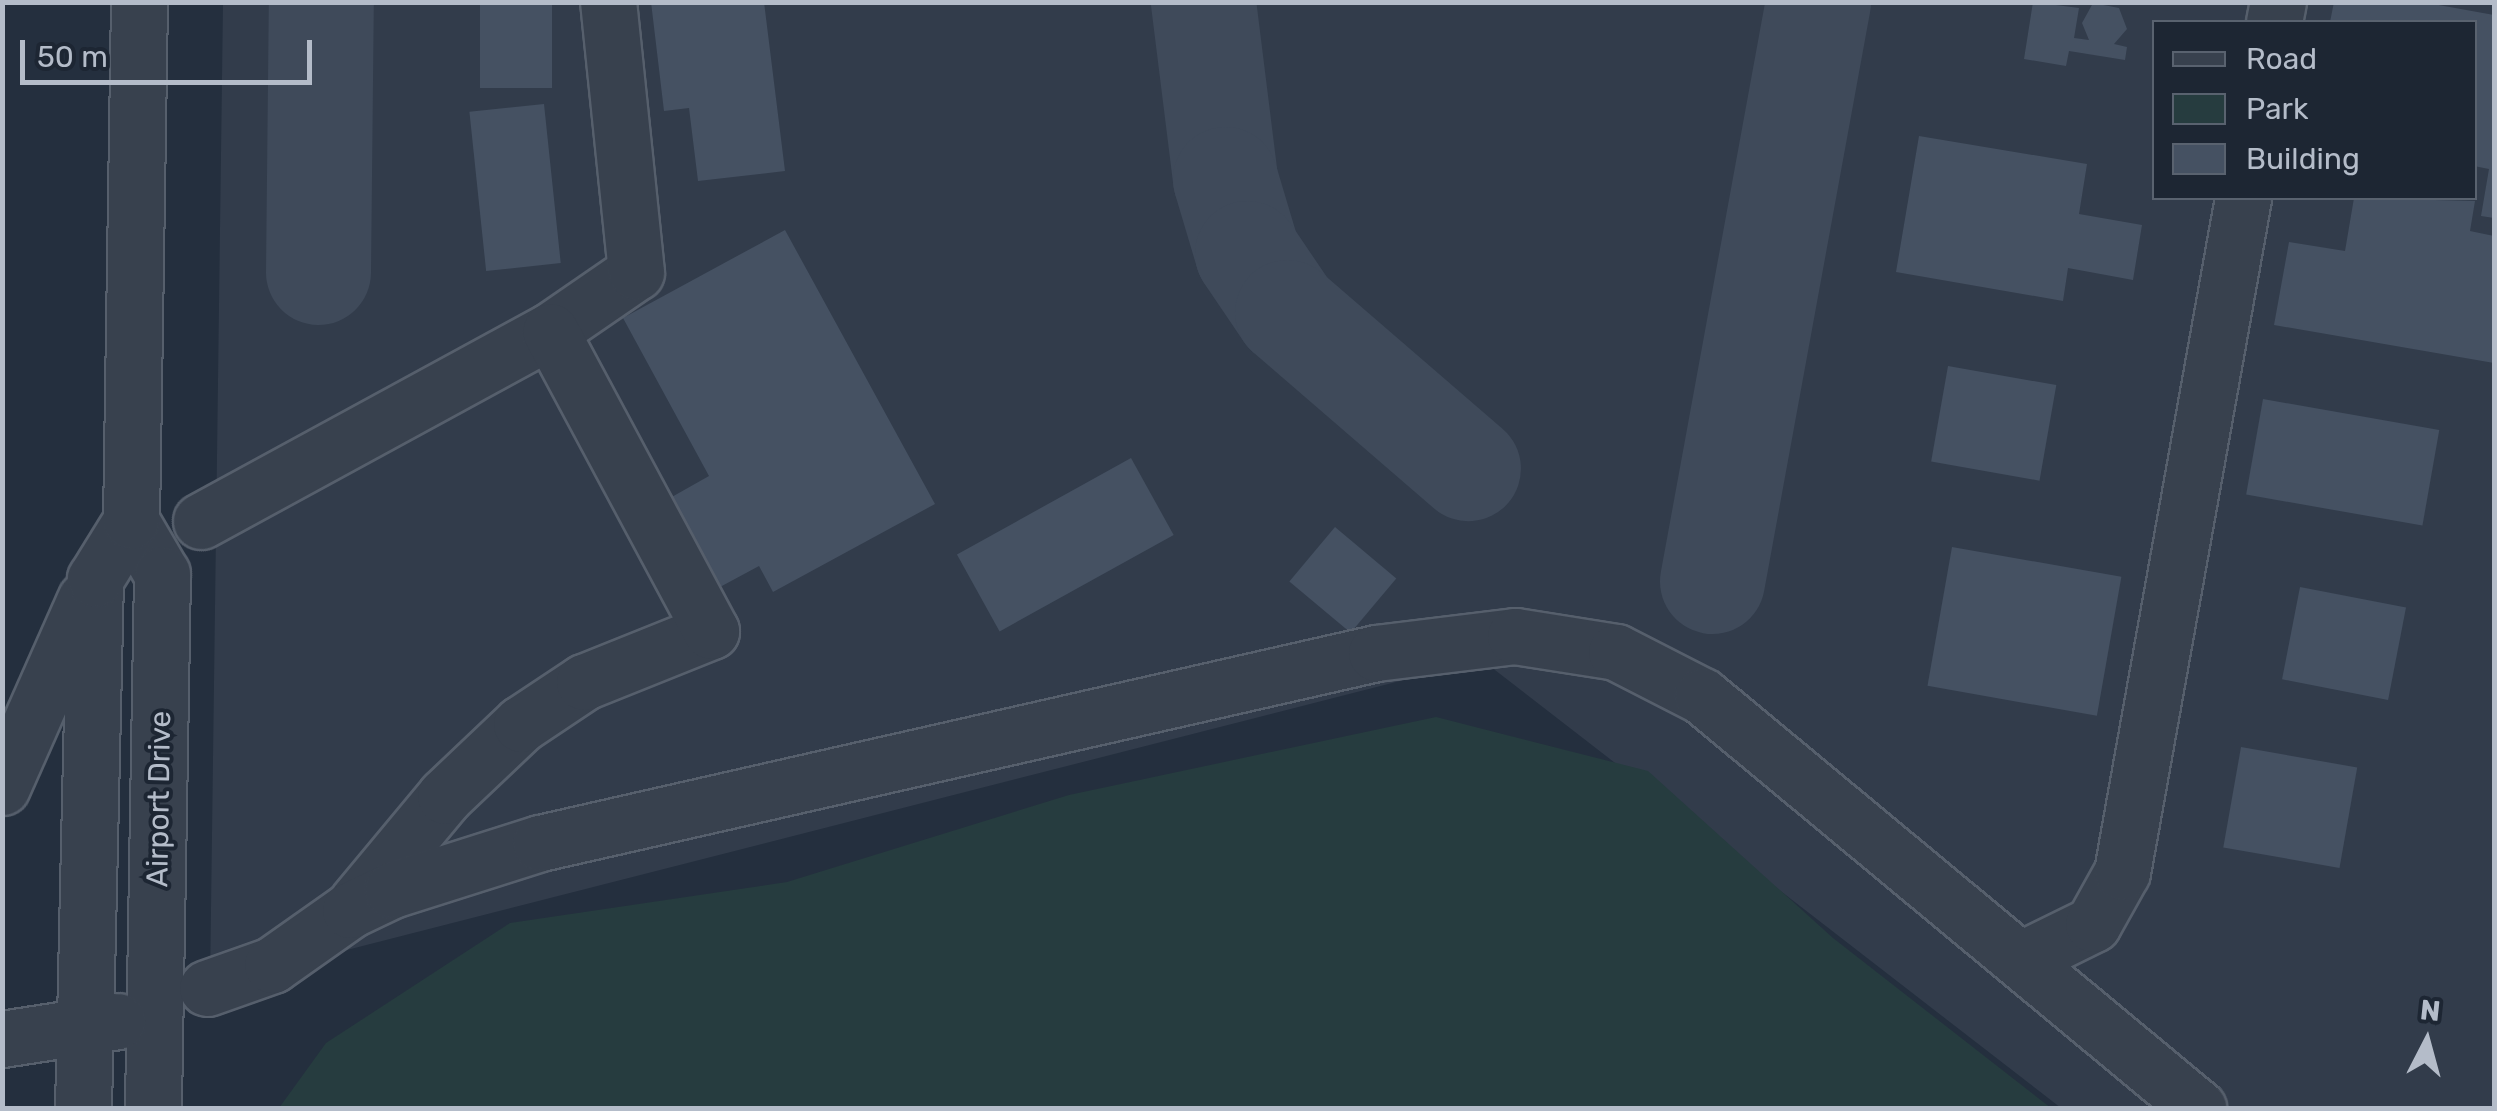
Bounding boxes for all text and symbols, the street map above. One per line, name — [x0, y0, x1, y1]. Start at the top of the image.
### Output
scale bar — [25, 20, 318, 82]
legend — [2152, 20, 2477, 200]
text: 50 m — [37, 39, 108, 75]
text: Road — [2246, 41, 2317, 77]
text: Park — [2246, 91, 2308, 127]
text: Building — [2246, 141, 2360, 177]
street label: Airport Drive — [139, 710, 179, 888]
north arrow — [2377, 991, 2477, 1091]
text: N — [2418, 993, 2442, 1028]

